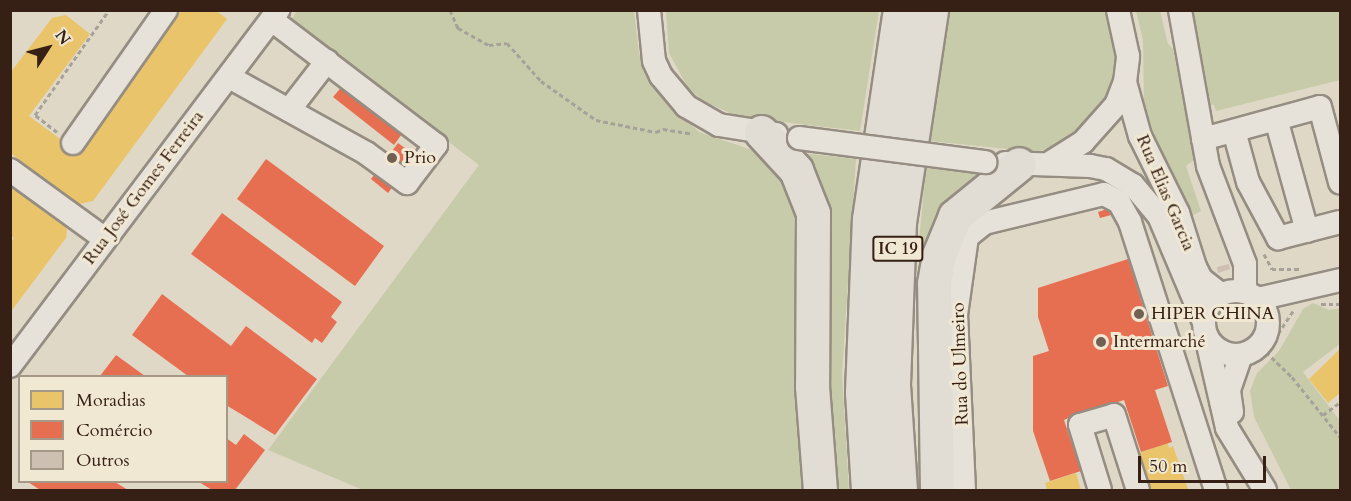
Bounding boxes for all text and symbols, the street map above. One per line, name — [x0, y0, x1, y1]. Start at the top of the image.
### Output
north arrow — [18, 18, 78, 78]
text: N — [50, 25, 76, 49]
street label: Rua José Gomes Ferreira — [79, 107, 209, 269]
street label: Rua Elias Garcia — [1131, 132, 1199, 254]
place label: Prio — [404, 147, 436, 169]
marker: Prio — [385, 151, 399, 165]
road number: IC 19 — [871, 236, 925, 262]
street label: Rua do Ulmeiro — [948, 302, 974, 426]
place label: HIPER CHINA — [1151, 303, 1274, 325]
marker: HIPER CHINA — [1132, 307, 1146, 321]
place label: Intermarché — [1113, 331, 1206, 353]
marker: Intermarché — [1094, 335, 1108, 349]
legend — [18, 375, 228, 483]
text: Moradias — [76, 388, 145, 413]
text: Comércio — [76, 418, 152, 443]
scale bar — [1141, 444, 1268, 482]
text: Outros — [76, 448, 129, 473]
text: 50 m — [1149, 454, 1188, 479]

